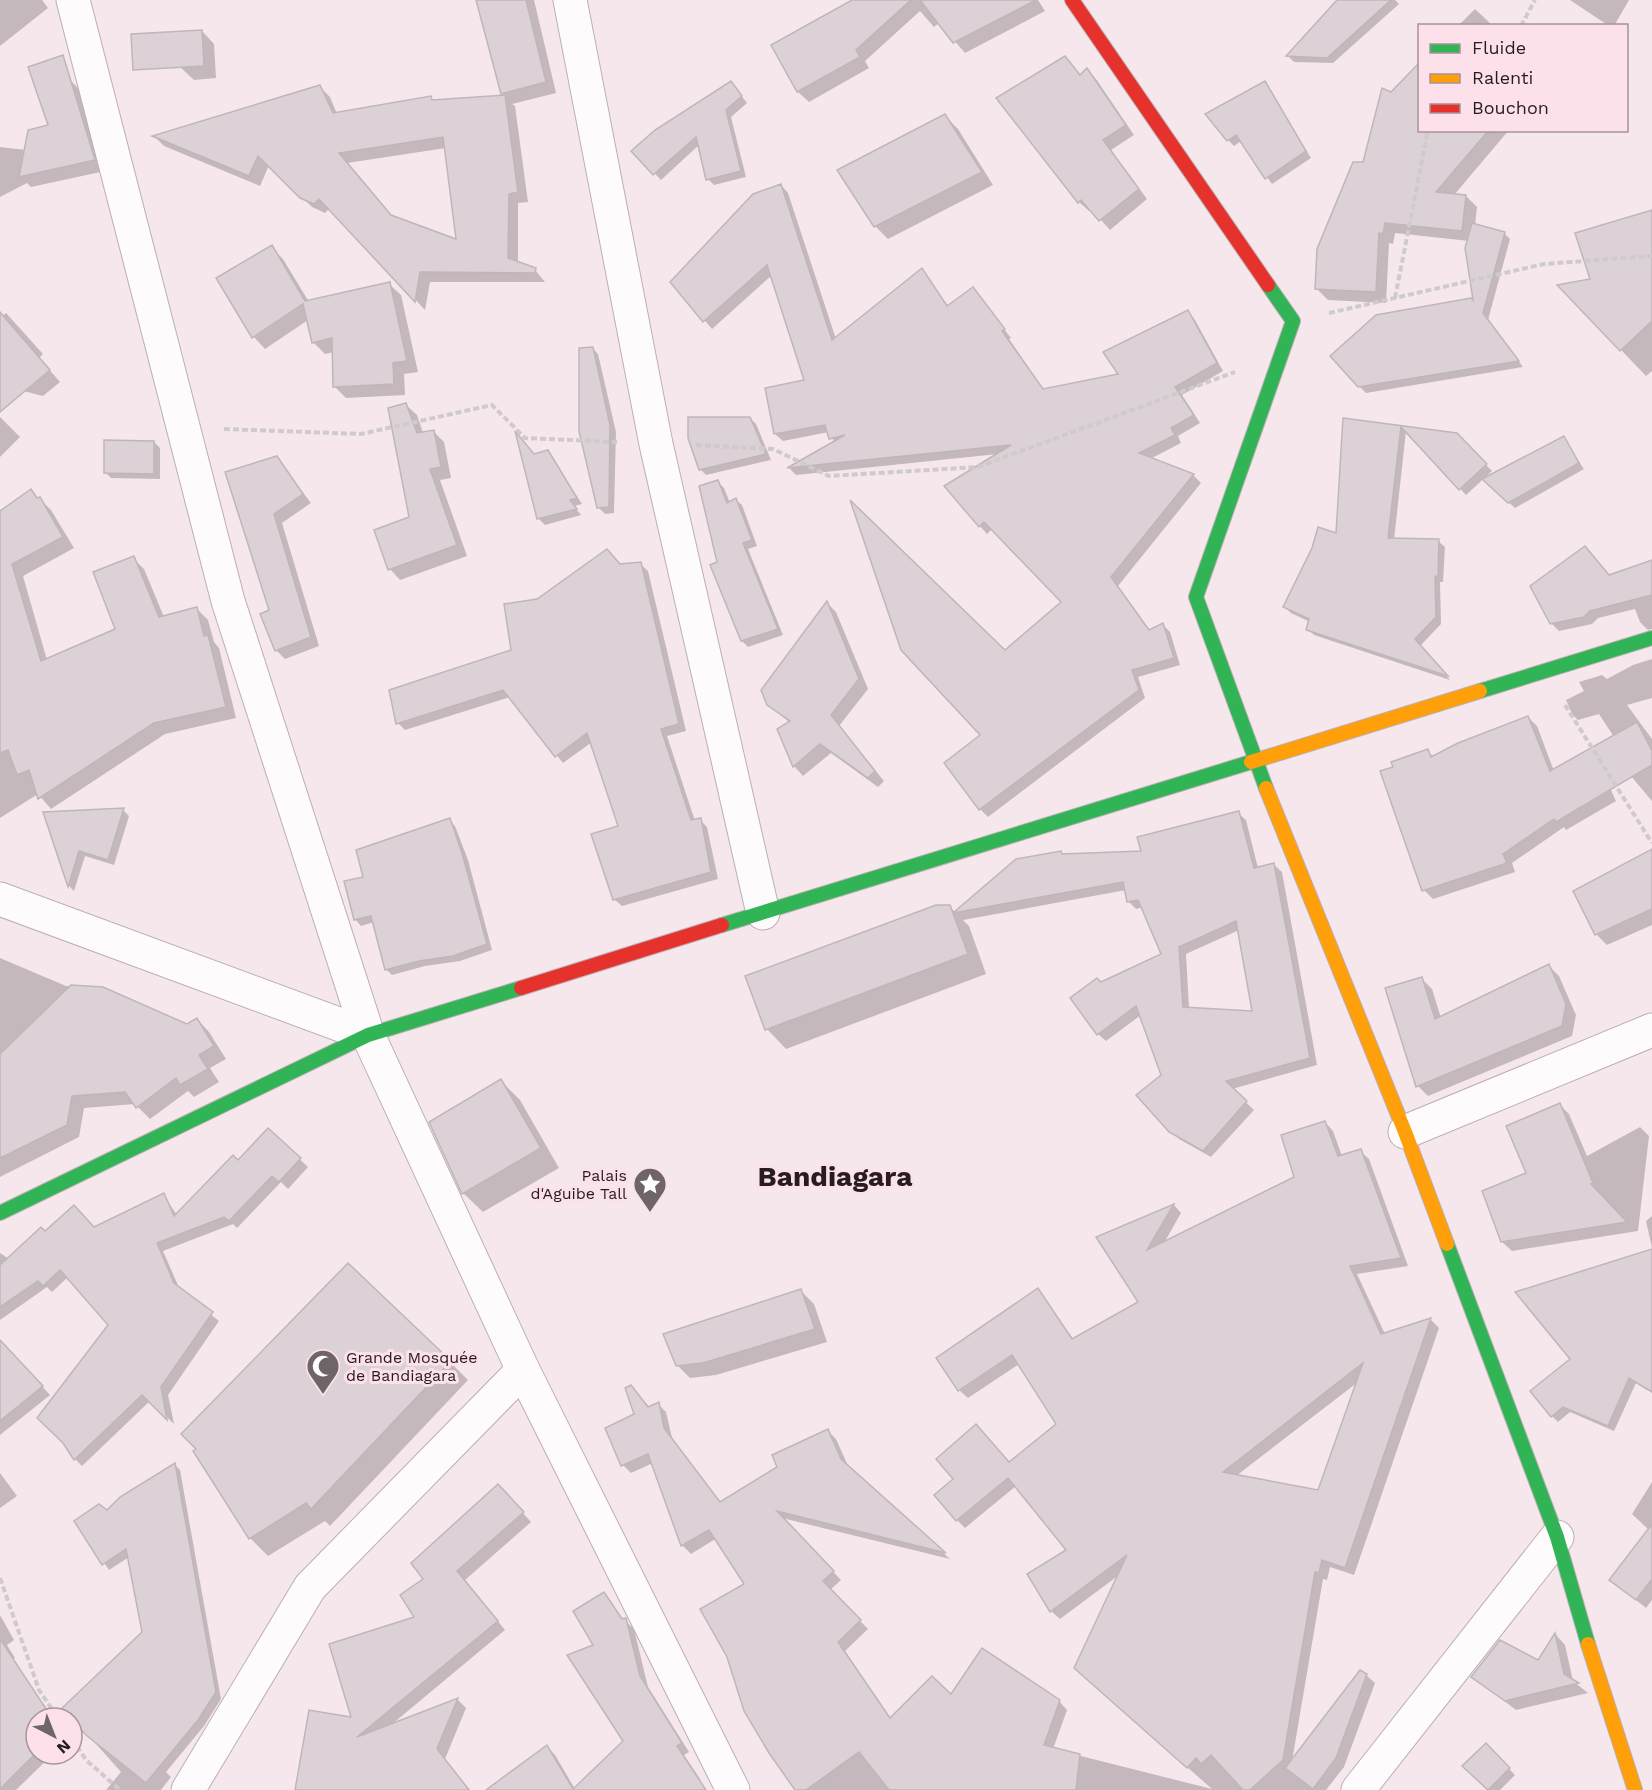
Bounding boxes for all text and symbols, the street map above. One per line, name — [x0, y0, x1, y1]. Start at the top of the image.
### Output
legend — [1418, 24, 1628, 132]
text: Fluide — [1472, 37, 1526, 58]
text: Ralenti — [1472, 67, 1533, 88]
text: Bouchon — [1472, 97, 1549, 118]
district label: Bandiagara — [758, 1160, 913, 1193]
place label: Palais d'Aguibe Tall — [530, 1166, 627, 1203]
place icon: Palais d'Aguibe Tall — [632, 1166, 668, 1213]
mosque icon: Grande Mosquée de Bandiagara — [305, 1348, 341, 1395]
place label: Grande Mosquée de Bandiagara — [346, 1348, 478, 1385]
north arrow — [24, 1706, 84, 1766]
text: N — [53, 1736, 74, 1758]

